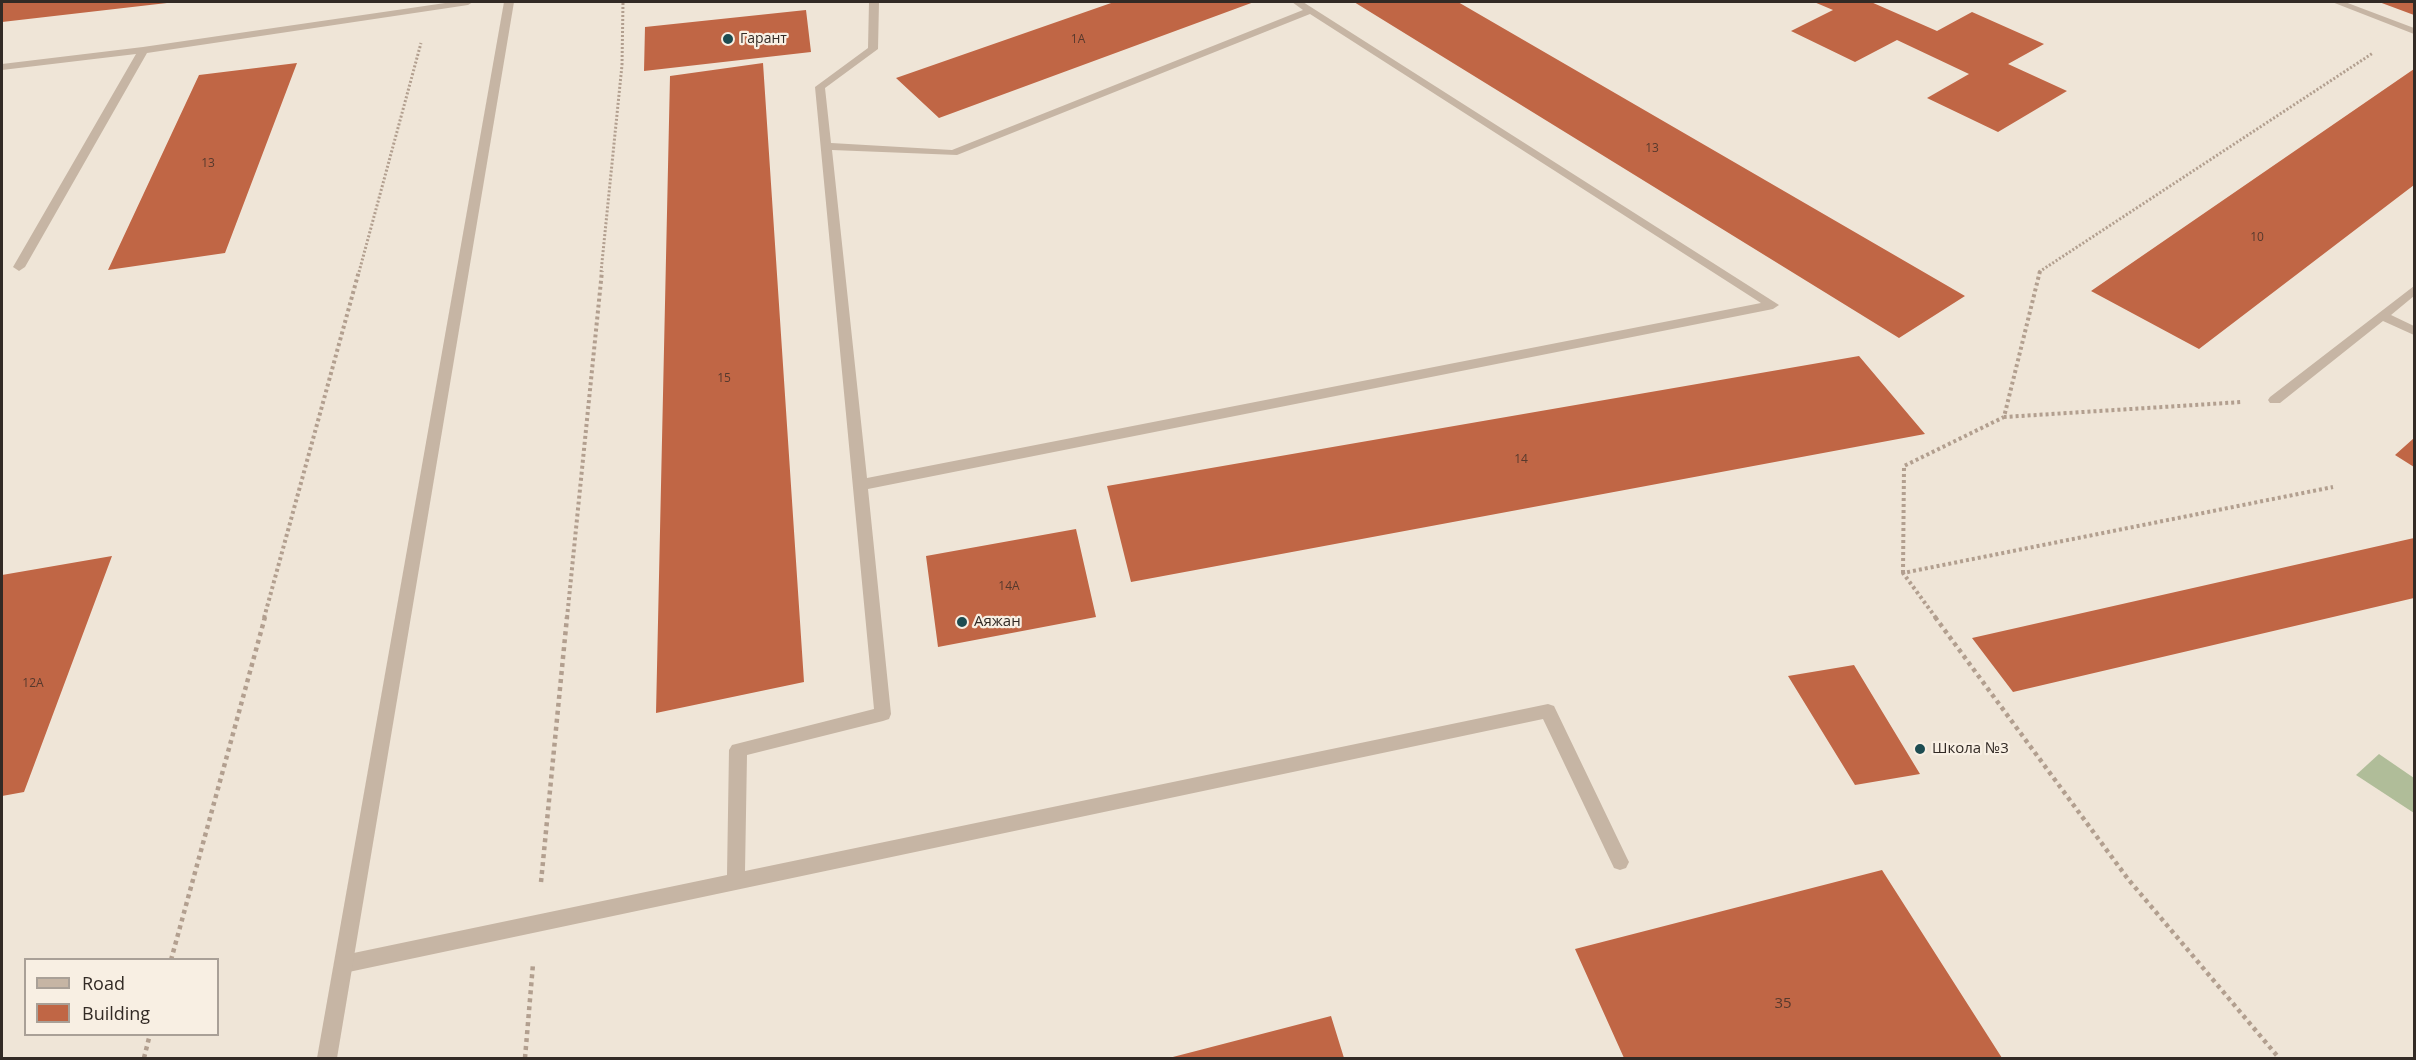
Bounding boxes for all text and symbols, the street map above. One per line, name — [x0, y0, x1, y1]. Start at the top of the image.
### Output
place label: Гарант — [740, 31, 787, 47]
marker: Гарант — [721, 32, 735, 46]
house number: 1А — [1071, 33, 1085, 47]
house number: 13 — [1645, 142, 1659, 156]
house number: 13 — [201, 157, 215, 171]
house number: 10 — [2250, 231, 2264, 245]
house number: 15 — [717, 372, 731, 386]
house number: 14 — [1514, 453, 1528, 467]
house number: 14А — [998, 580, 1020, 594]
place label: Аяжан — [974, 613, 1021, 631]
marker: Аяжан — [955, 615, 969, 629]
house number: 12А — [22, 677, 44, 691]
place label: Школа №3 — [1932, 740, 2009, 758]
marker: Школа №3 — [1913, 742, 1927, 756]
legend — [24, 958, 219, 1036]
text: Road — [82, 971, 125, 995]
house number: 35 — [1774, 995, 1792, 1013]
text: Building — [82, 1001, 150, 1025]

